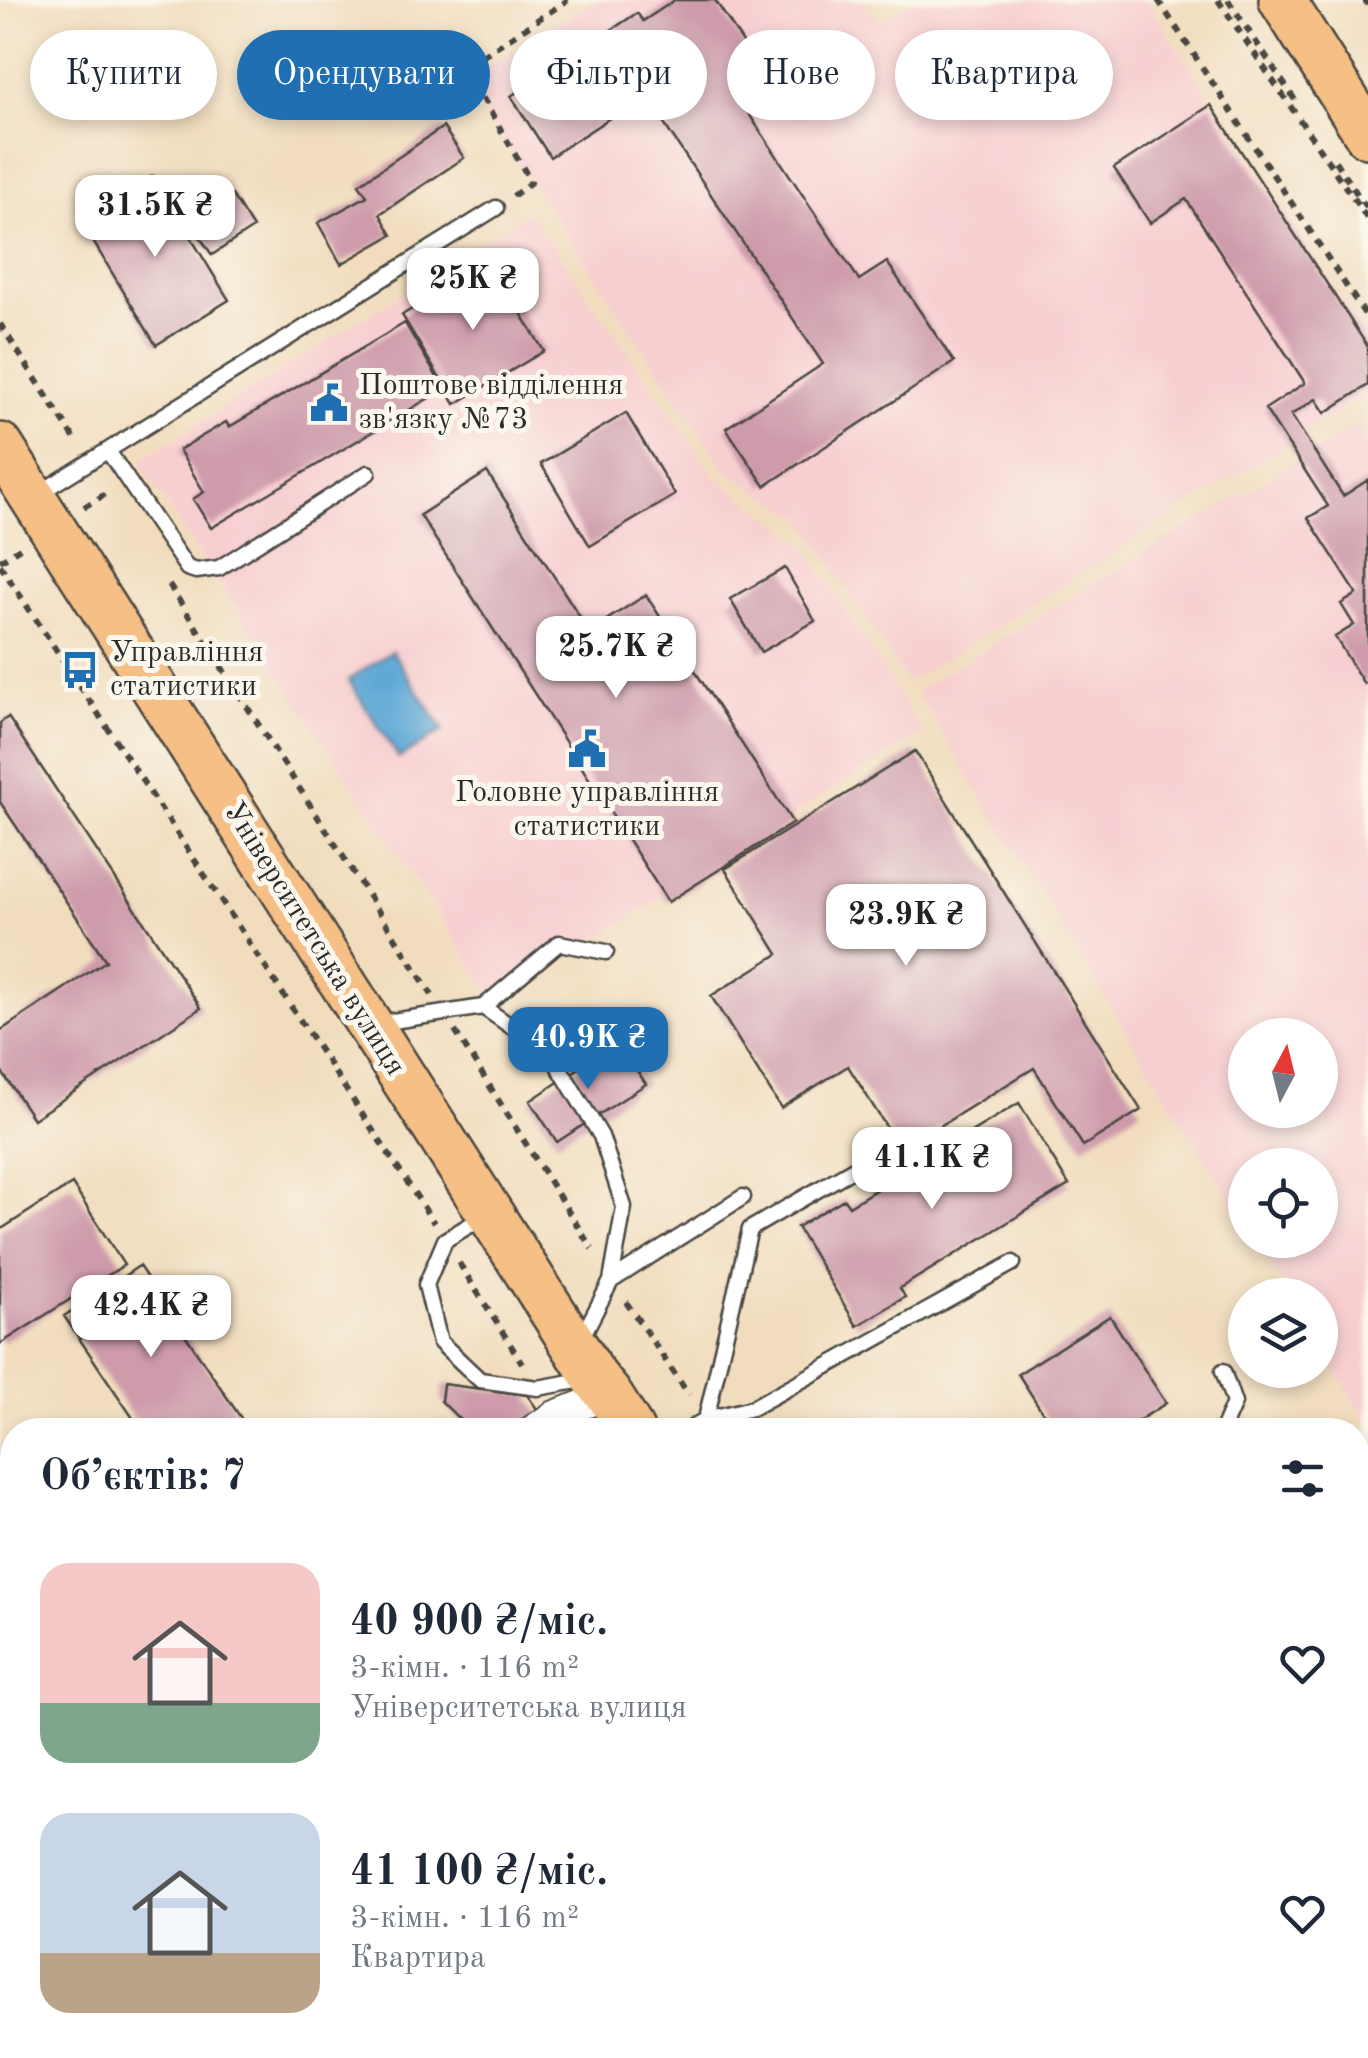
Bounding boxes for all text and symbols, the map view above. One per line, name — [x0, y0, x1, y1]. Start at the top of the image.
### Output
chip: Купити — [30, 30, 217, 120]
chip: Орендувати — [237, 30, 490, 120]
chip: Фільтри — [510, 30, 707, 120]
chip: Нове — [727, 30, 875, 120]
chip: Квартира — [895, 30, 1113, 120]
pin: 31.5K ₴ — [63, 175, 247, 260]
text: 31.5K ₴ — [97, 191, 213, 223]
pin: 25K ₴ — [403, 248, 543, 333]
text: 25K ₴ — [429, 264, 517, 296]
place label: Поштове відділення зв'язку №73 — [359, 371, 623, 435]
public building icon: Поштове відділення зв'язку №73 — [308, 382, 350, 424]
pin: 25.7K ₴ — [524, 616, 708, 701]
text: 25.7K ₴ — [558, 632, 674, 664]
place label: Управління статистики — [110, 638, 263, 702]
bus stop icon: Управління статистики — [59, 649, 101, 691]
public building icon: Головне управління статистики — [566, 728, 608, 770]
place label: Головне управління статистики — [455, 778, 719, 842]
street label: Університетська вулиця — [218, 797, 410, 1081]
pin: 23.9K ₴ — [814, 884, 998, 969]
text: 23.9K ₴ — [848, 900, 964, 932]
pin: 40.9K ₴ — [496, 1007, 680, 1092]
north arrow — [1228, 1018, 1338, 1128]
map controls — [1228, 1018, 1338, 1388]
text: 40.9K ₴ — [530, 1023, 646, 1055]
pin: 41.1K ₴ — [840, 1127, 1024, 1212]
text: 41.1K ₴ — [874, 1143, 990, 1175]
button: locate — [1228, 1148, 1338, 1258]
pin: 42.4K ₴ — [59, 1275, 243, 1360]
button: layers — [1228, 1278, 1338, 1388]
text: 42.4K ₴ — [93, 1291, 209, 1323]
icon: filters — [1275, 1451, 1330, 1506]
text: Об’єктів: 7 — [40, 1457, 246, 1499]
text: 40 900 ₴/міс. — [350, 1602, 608, 1644]
icon: home — [120, 1603, 240, 1723]
icon: heart — [1275, 1636, 1330, 1691]
text: 3-кімн. · 116 m² — [350, 1653, 579, 1685]
text: Університетська вулиця — [350, 1693, 687, 1725]
text: 41 100 ₴/міс. — [350, 1852, 608, 1894]
icon: home — [120, 1853, 240, 1973]
icon: heart — [1275, 1886, 1330, 1941]
text: 3-кімн. · 116 m² — [350, 1903, 579, 1935]
text: Квартира — [350, 1943, 486, 1975]

